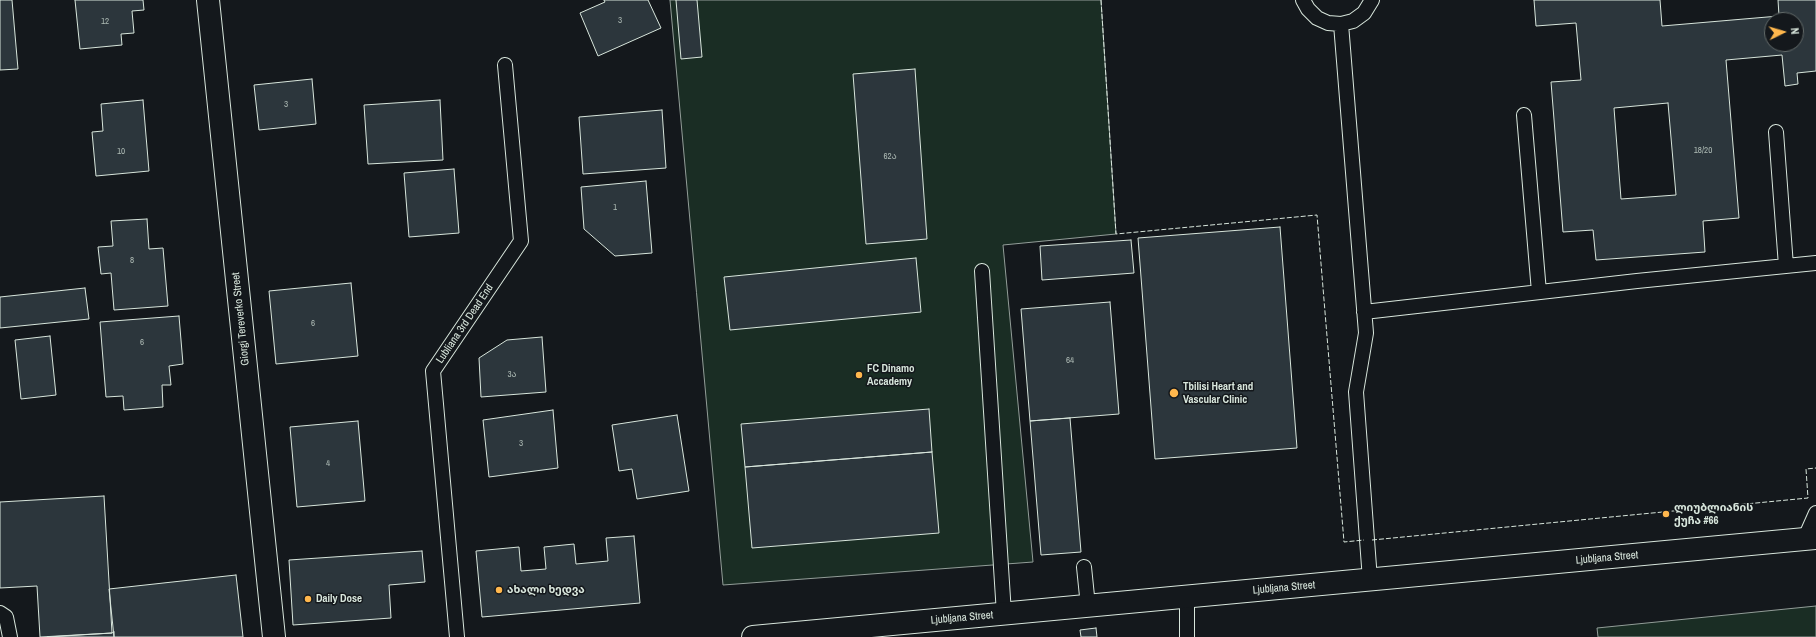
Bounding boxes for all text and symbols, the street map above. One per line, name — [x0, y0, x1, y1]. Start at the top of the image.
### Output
north arrow — [1764, 12, 1804, 52]
house number: 3 — [618, 16, 622, 26]
house number: 12 — [101, 17, 109, 27]
text: N — [1788, 27, 1802, 35]
house number: 3 — [284, 100, 288, 110]
house number: 18/20 — [1694, 146, 1712, 156]
house number: 10 — [117, 147, 125, 157]
house number: 62ა — [883, 152, 897, 162]
house number: 1 — [613, 203, 617, 213]
house number: 8 — [130, 256, 134, 266]
street label: Giorgi Tereverko Street — [230, 272, 252, 366]
street label: Lubliana 3rd Dead End — [434, 282, 496, 366]
house number: 6 — [311, 319, 315, 329]
house number: 6 — [140, 338, 144, 348]
house number: 64 — [1066, 356, 1074, 366]
place label: FC Dinamo Accademy — [867, 362, 915, 388]
house number: 3ა — [507, 370, 517, 380]
marker: FC Dinamo Accademy — [854, 370, 864, 380]
place label: Tbilisi Heart and Vascular Clinic — [1183, 380, 1253, 406]
marker: Tbilisi Heart and Vascular Clinic — [1168, 387, 1180, 399]
house number: 3 — [519, 439, 523, 449]
house number: 4 — [326, 459, 330, 469]
place label: ლიუბლიანის ქუჩა #66 — [1674, 501, 1753, 527]
marker: ლიუბლიანის ქუჩა #66 — [1661, 509, 1671, 519]
street label: Ljubljana Street — [1575, 549, 1639, 567]
street label: Ljubljana Street — [1252, 579, 1316, 597]
place label: ახალი ხედვა — [507, 583, 585, 597]
marker: ახალი ხედვა — [494, 585, 504, 595]
place label: Daily Dose — [316, 592, 362, 606]
marker: Daily Dose — [303, 594, 313, 604]
street label: Ljubljana Street — [930, 609, 994, 627]

